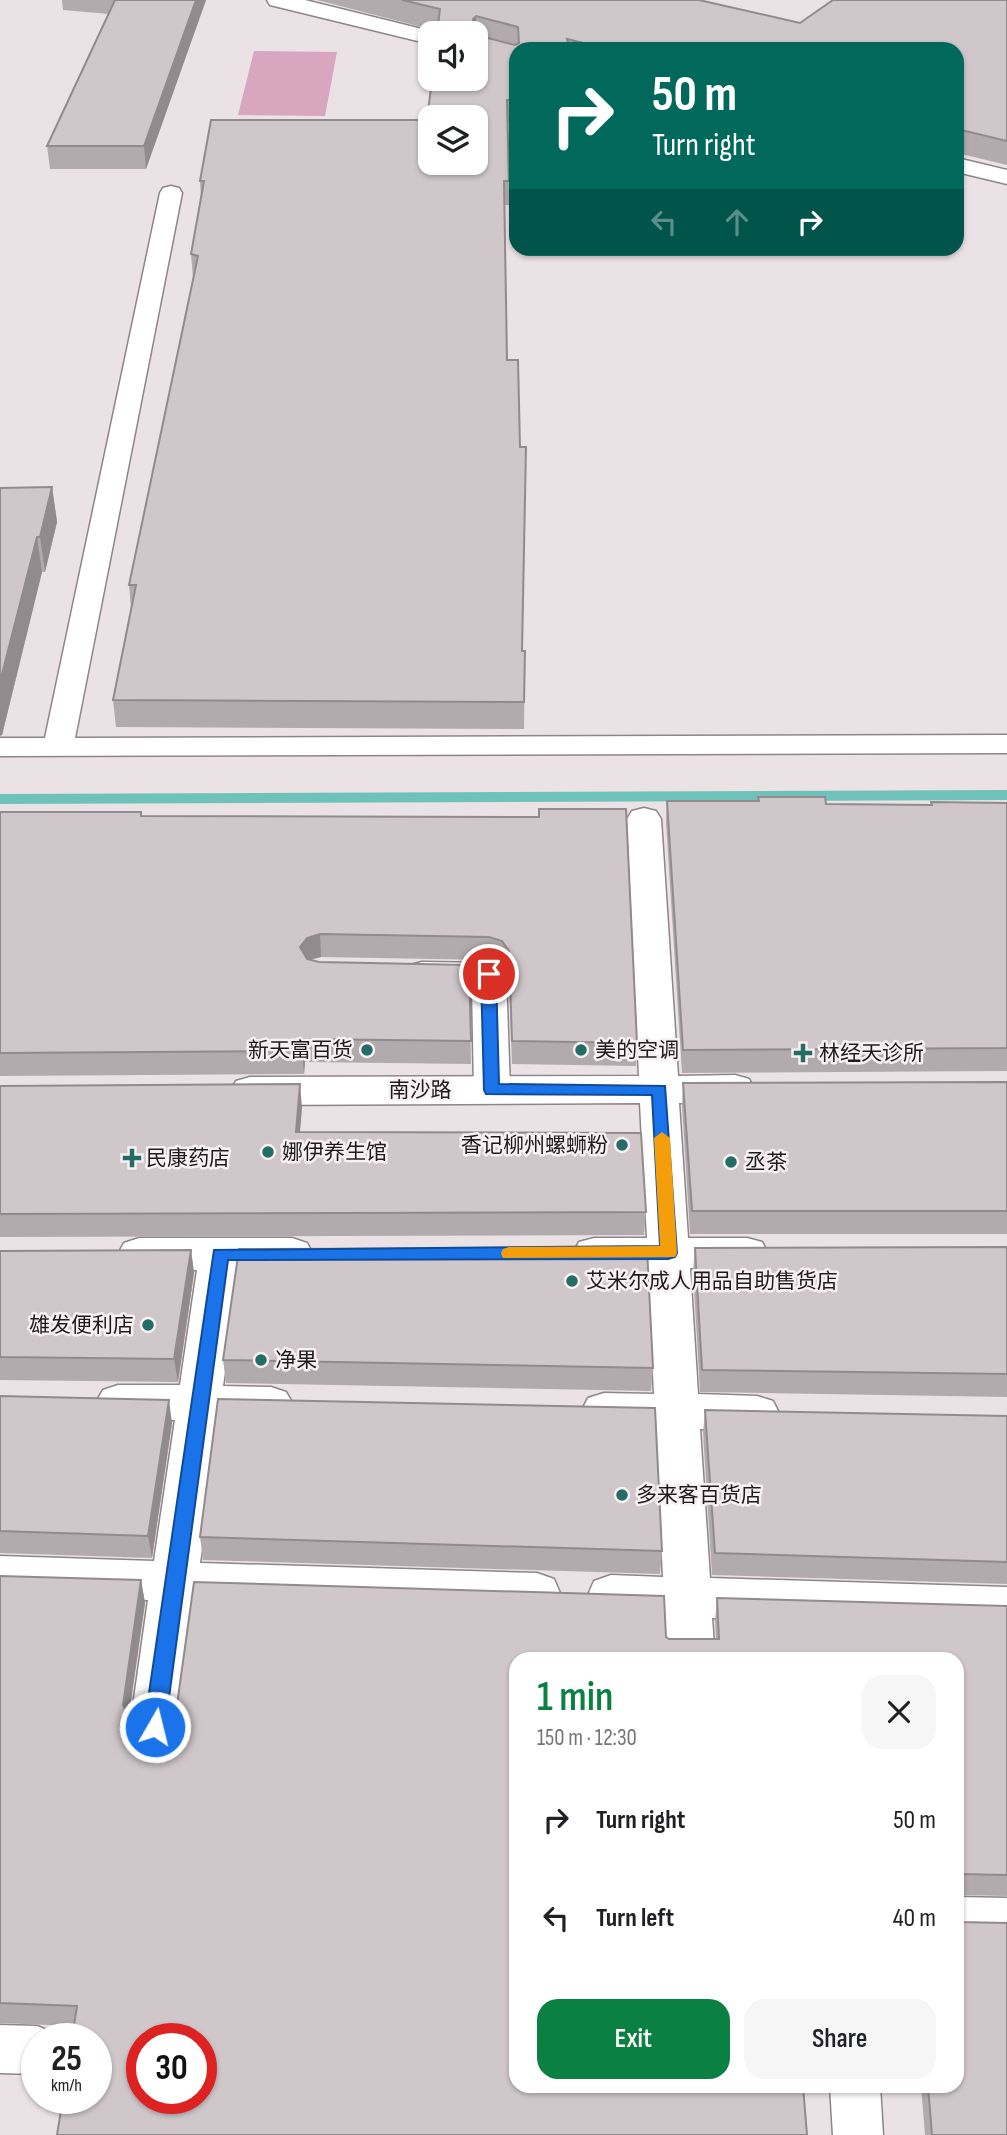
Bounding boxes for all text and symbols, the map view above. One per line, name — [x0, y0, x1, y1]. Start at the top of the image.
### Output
map controls — [418, 21, 488, 175]
button: sound — [418, 21, 488, 91]
text: 50 m — [652, 66, 737, 125]
icon: right — [537, 70, 628, 161]
button: layers — [418, 105, 488, 175]
text: Turn right — [652, 126, 756, 165]
icon: left — [645, 203, 683, 241]
icon: ahead — [718, 203, 756, 241]
icon: right — [791, 203, 829, 241]
pin — [459, 944, 519, 1004]
icon: arrive — [470, 955, 508, 993]
place label: 新天富百货 — [248, 1038, 353, 1063]
place label: 美的空调 — [595, 1038, 679, 1063]
place label: 林经天诊所 — [819, 1041, 924, 1066]
marker: 新天富百货 — [359, 1042, 375, 1058]
marker: 美的空调 — [573, 1042, 589, 1058]
marker: 林经天诊所 — [793, 1043, 813, 1063]
street label: 南沙路 — [389, 1078, 452, 1103]
place label: 香记柳州螺蛳粉 — [461, 1133, 608, 1158]
marker: 香记柳州螺蛳粉 — [614, 1137, 630, 1153]
place label: 娜伊养生馆 — [282, 1140, 387, 1165]
marker: 娜伊养生馆 — [260, 1144, 276, 1160]
place label: 民康药店 — [146, 1146, 230, 1171]
marker: 民康药店 — [124, 1150, 140, 1166]
place label: 丞茶 — [745, 1150, 787, 1175]
marker: 丞茶 — [723, 1154, 739, 1170]
place label: 艾米尔成人用品自助售货店 — [586, 1269, 838, 1294]
marker: 艾米尔成人用品自助售货店 — [564, 1273, 580, 1289]
place label: 雄发便利店 — [29, 1313, 134, 1338]
marker: 雄发便利店 — [140, 1317, 156, 1333]
place label: 净果 — [275, 1348, 317, 1373]
marker: 净果 — [253, 1352, 269, 1368]
place label: 多来客百货店 — [636, 1483, 762, 1508]
marker: 多来客百货店 — [614, 1487, 630, 1503]
text: 1 min — [537, 1672, 613, 1723]
button: close — [862, 1675, 936, 1749]
position arrow — [118, 1690, 192, 1764]
text: 150 m · 12:30 — [537, 1724, 637, 1752]
icon: right — [537, 1801, 575, 1839]
text: Turn right — [596, 1805, 685, 1836]
text: 50 m — [893, 1805, 936, 1836]
icon: left — [537, 1899, 575, 1937]
text: Turn left — [596, 1903, 674, 1934]
text: 40 m — [893, 1903, 936, 1934]
button: Exit — [537, 1999, 730, 2079]
button: Share — [744, 1999, 936, 2079]
speed limit sign: 30 — [126, 2023, 217, 2114]
text: 25 — [51, 2038, 82, 2081]
text: km/h — [51, 2075, 82, 2096]

